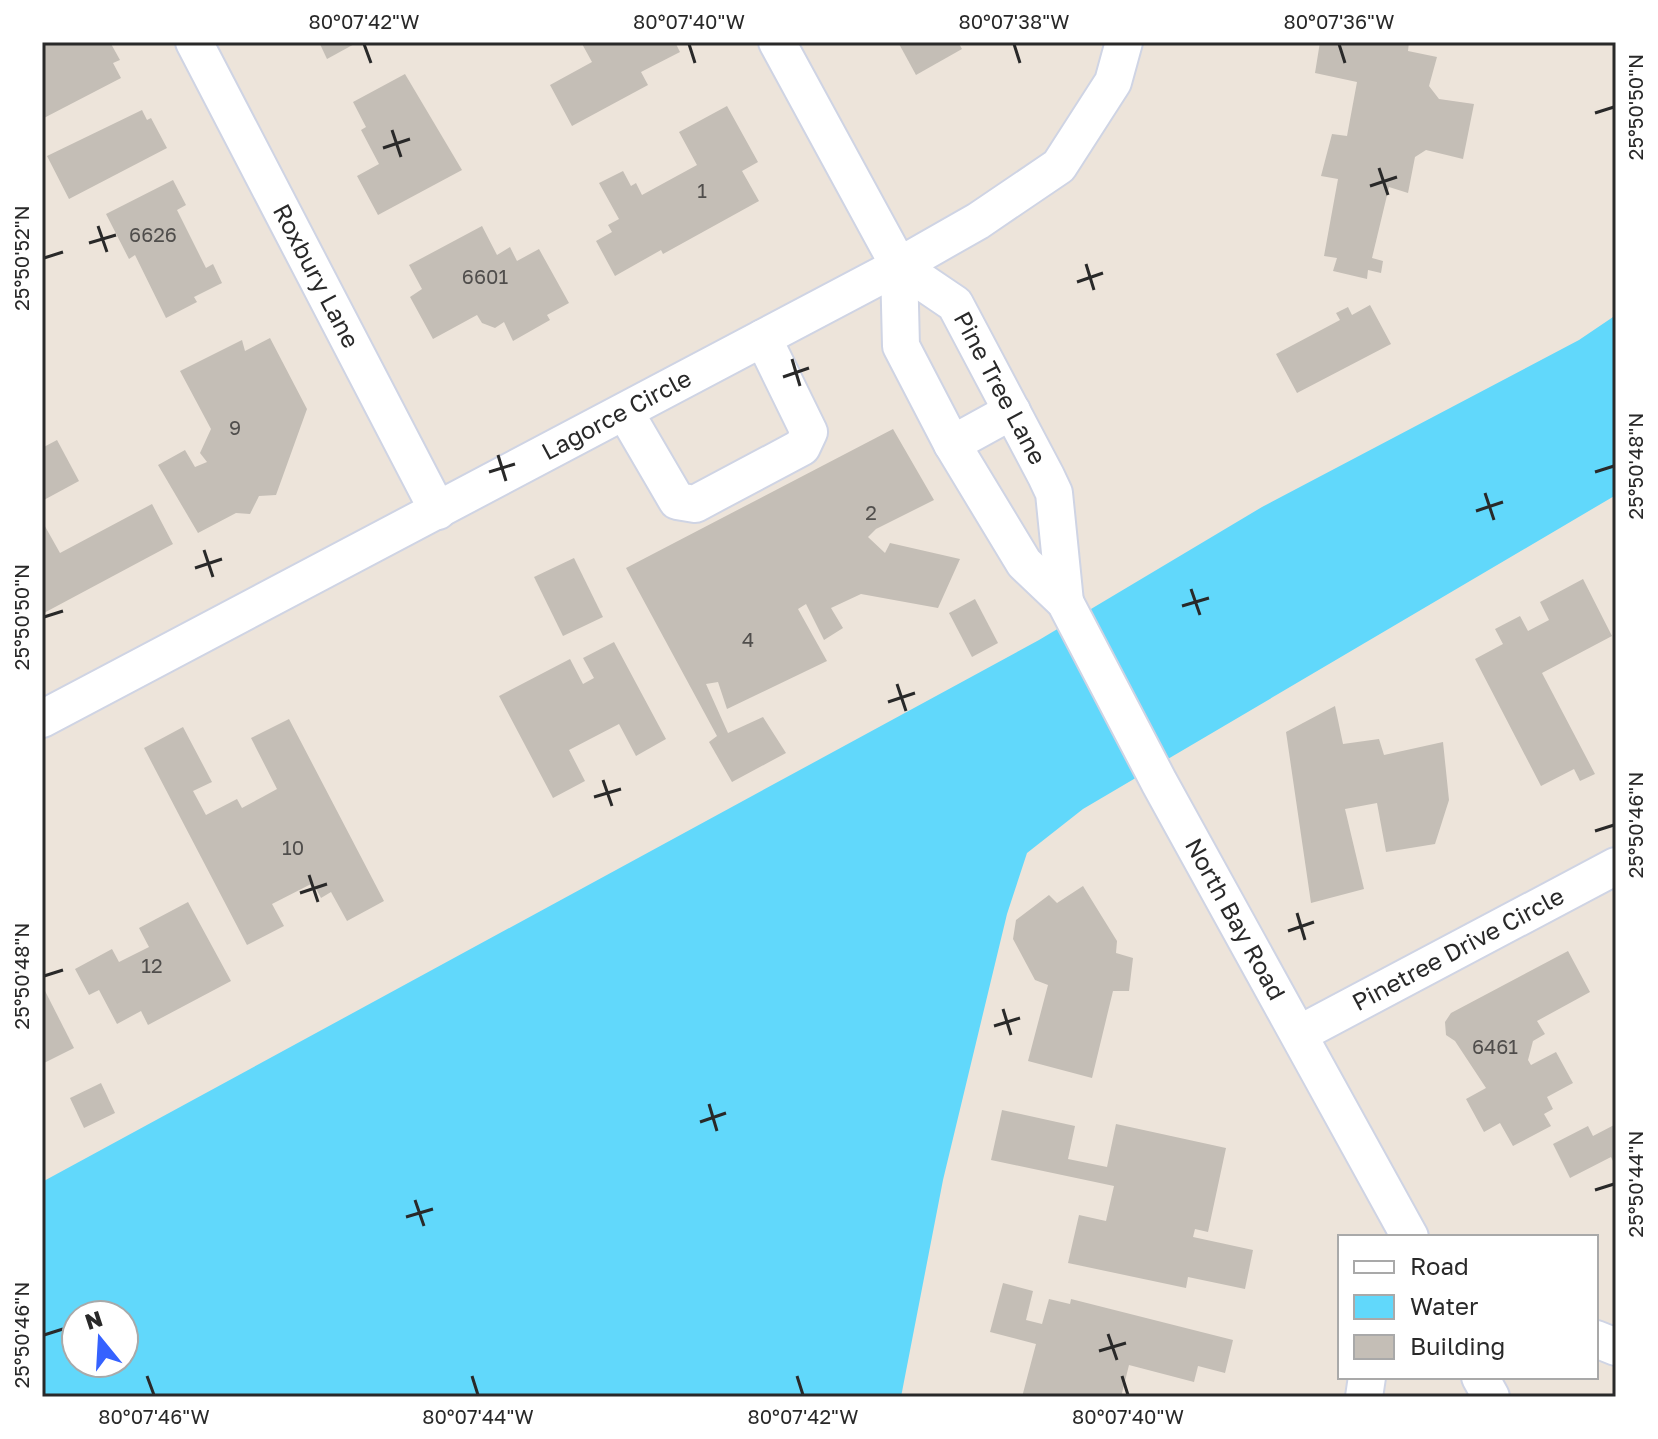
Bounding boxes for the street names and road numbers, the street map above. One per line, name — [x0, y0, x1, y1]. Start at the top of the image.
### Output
street label: Roxbury Lane — [268, 199, 367, 352]
street label: Pine Tree Lane — [949, 306, 1053, 469]
street label: Lagorce Circle — [536, 363, 696, 465]
street label: North Bay Road — [1180, 833, 1292, 1004]
street label: Pinetree Drive Circle — [1347, 880, 1568, 1016]

